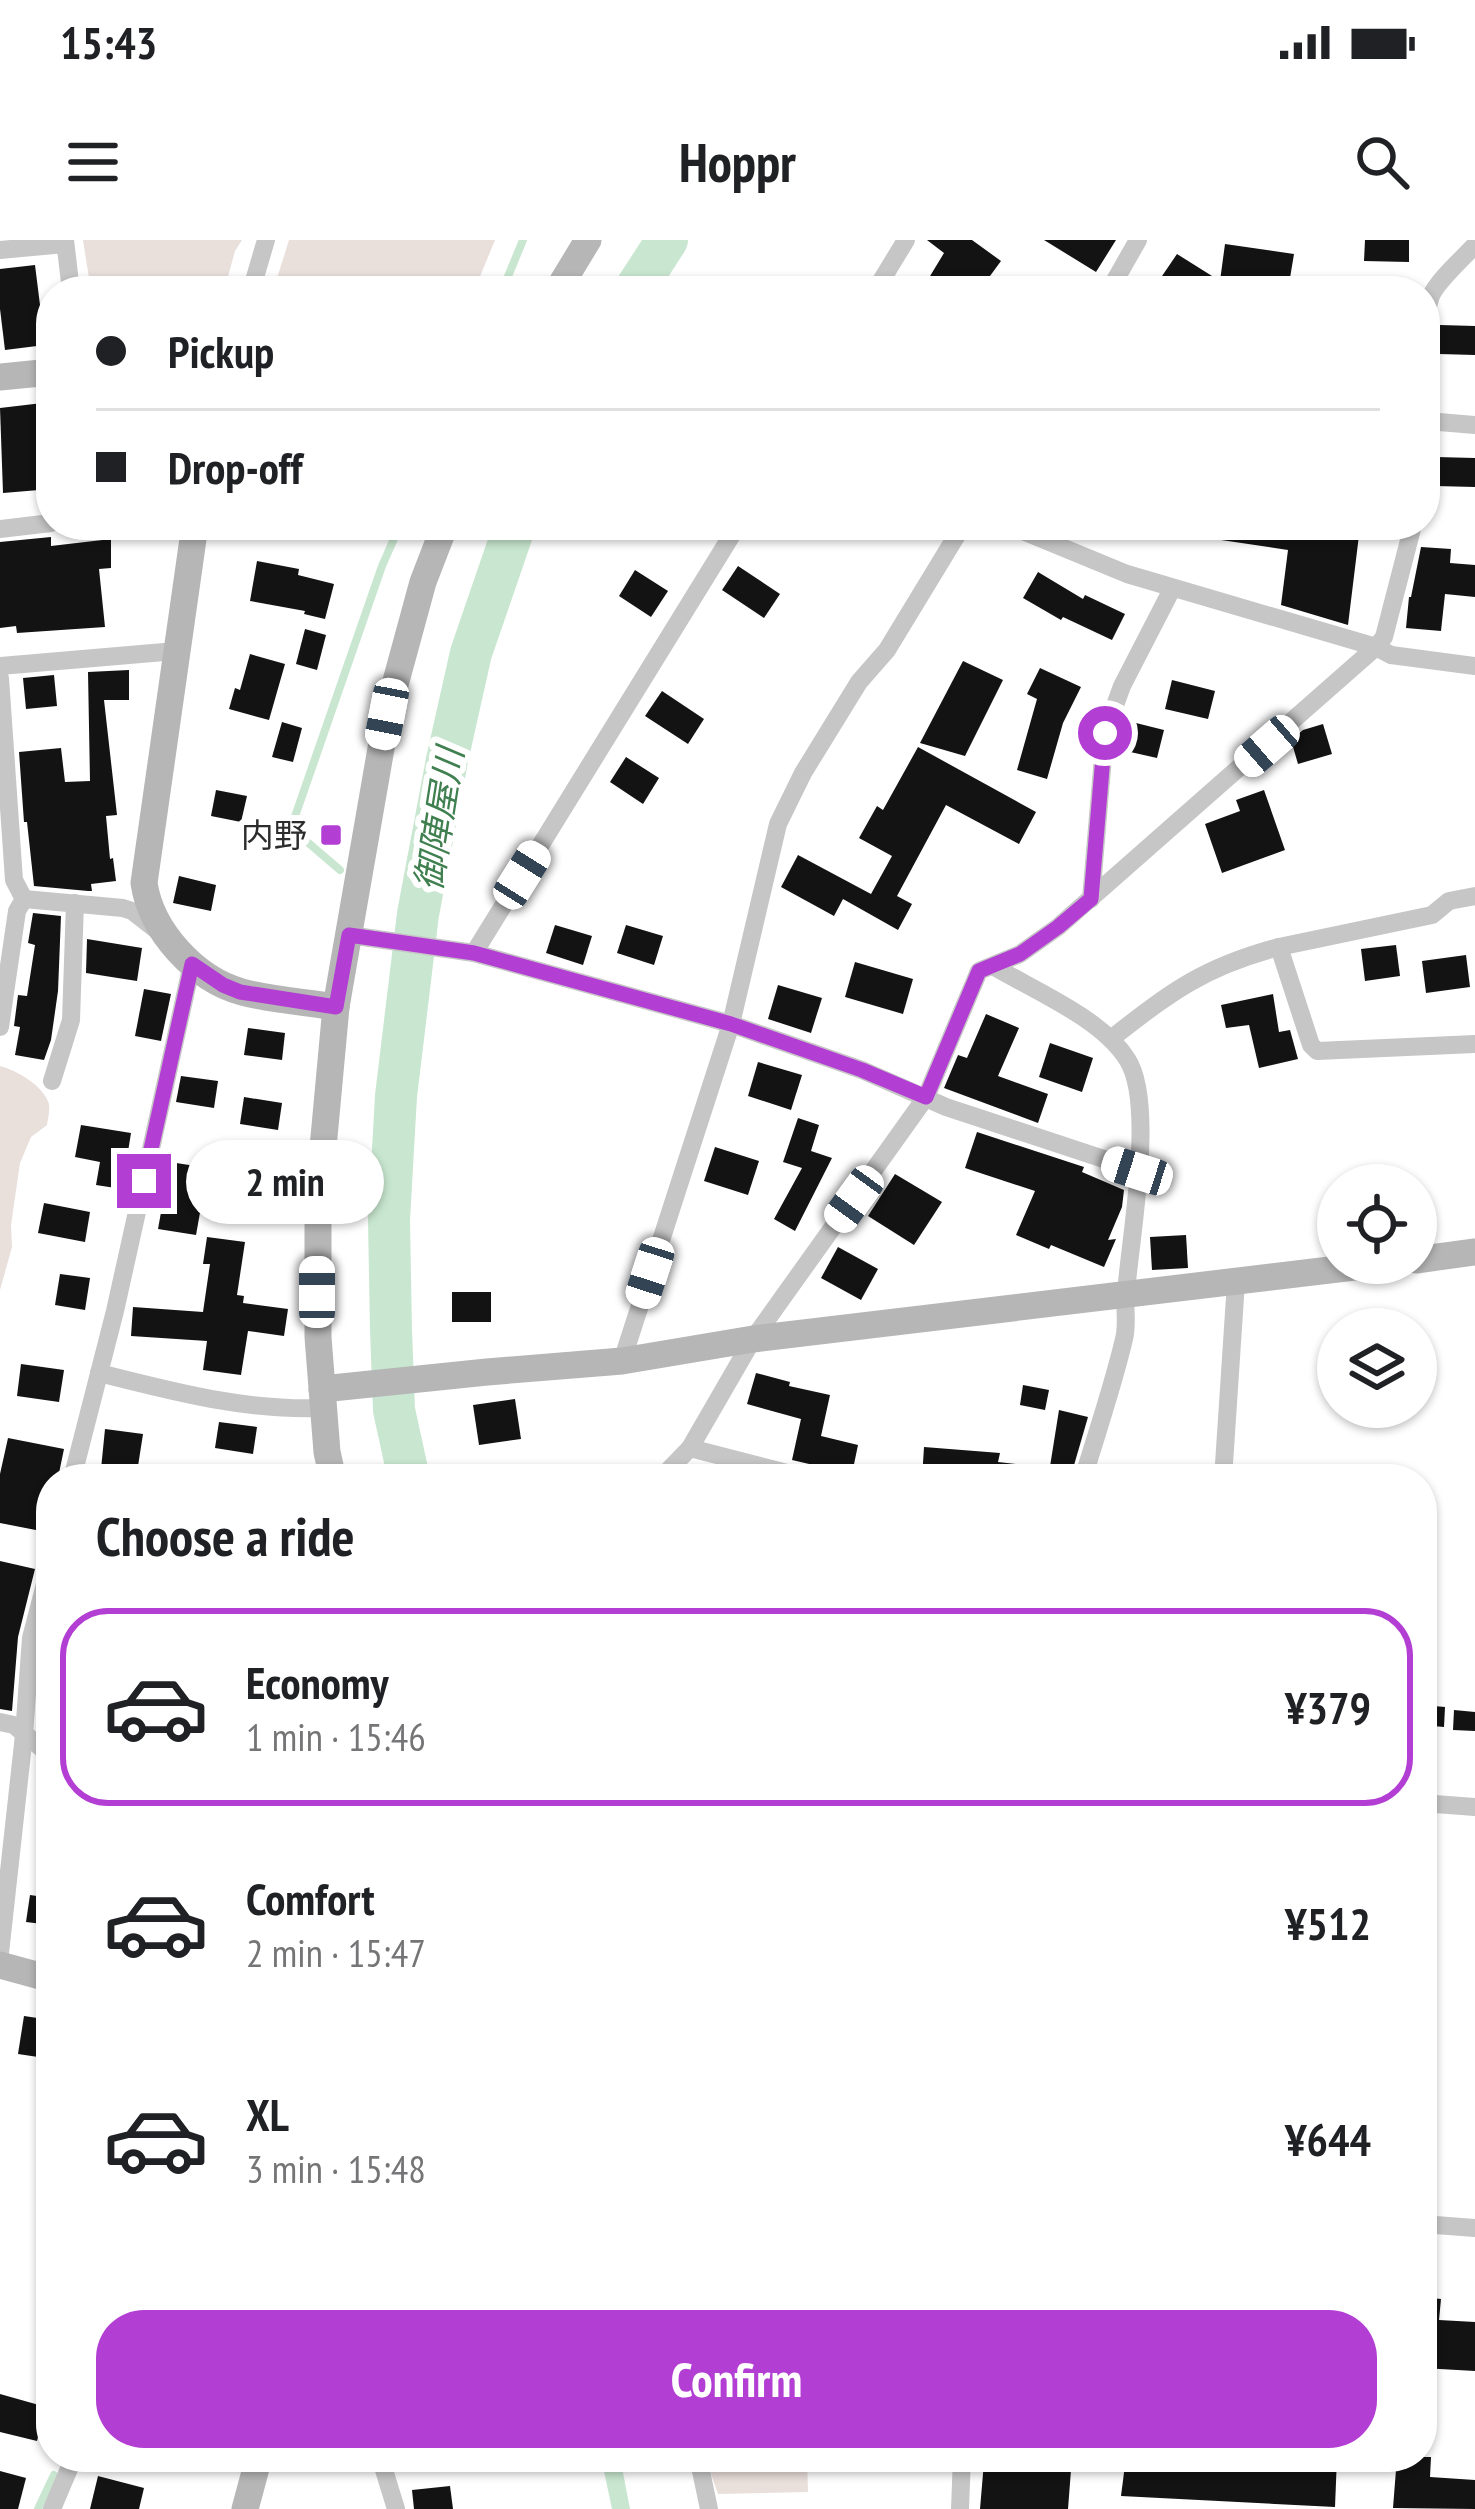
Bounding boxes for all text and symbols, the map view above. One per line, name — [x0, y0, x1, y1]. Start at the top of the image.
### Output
text: 15:43 — [60, 13, 157, 71]
text: Hoppr — [679, 127, 796, 197]
icon: menu — [60, 129, 126, 195]
icon: search — [1349, 129, 1415, 195]
text: Pickup — [168, 322, 274, 380]
text: Drop-off — [168, 438, 302, 496]
car — [362, 675, 412, 753]
route start — [1078, 706, 1132, 760]
car — [1228, 709, 1306, 783]
water label: 御陣屋川 — [404, 740, 474, 894]
place label: 内野 — [241, 813, 307, 856]
marker: 内野 — [318, 822, 344, 848]
car — [488, 835, 556, 915]
callout: 2 min — [186, 1139, 384, 1223]
car — [1097, 1143, 1177, 1199]
route end — [117, 1154, 171, 1208]
text: 2 min — [246, 1156, 324, 1207]
car — [818, 1159, 890, 1239]
map controls — [1317, 1164, 1437, 1428]
button: locate — [1317, 1164, 1437, 1284]
car — [622, 1233, 678, 1313]
car — [299, 1256, 335, 1328]
button: layers — [1317, 1308, 1437, 1428]
text: Choose a ride — [96, 1501, 355, 1571]
icon: car — [102, 1653, 210, 1761]
text: Economy — [246, 1653, 389, 1711]
text: ¥379 — [1285, 1678, 1371, 1736]
text: 1 min · 15:46 — [246, 1711, 426, 1762]
icon: car — [102, 1869, 210, 1977]
text: Comfort — [246, 1869, 375, 1927]
text: ¥512 — [1285, 1894, 1371, 1952]
text: 2 min · 15:47 — [246, 1927, 426, 1978]
icon: car — [102, 2085, 210, 2193]
text: XL — [246, 2085, 289, 2143]
text: ¥644 — [1285, 2110, 1371, 2168]
text: 3 min · 15:48 — [246, 2143, 426, 2194]
button: Confirm — [96, 2310, 1377, 2448]

